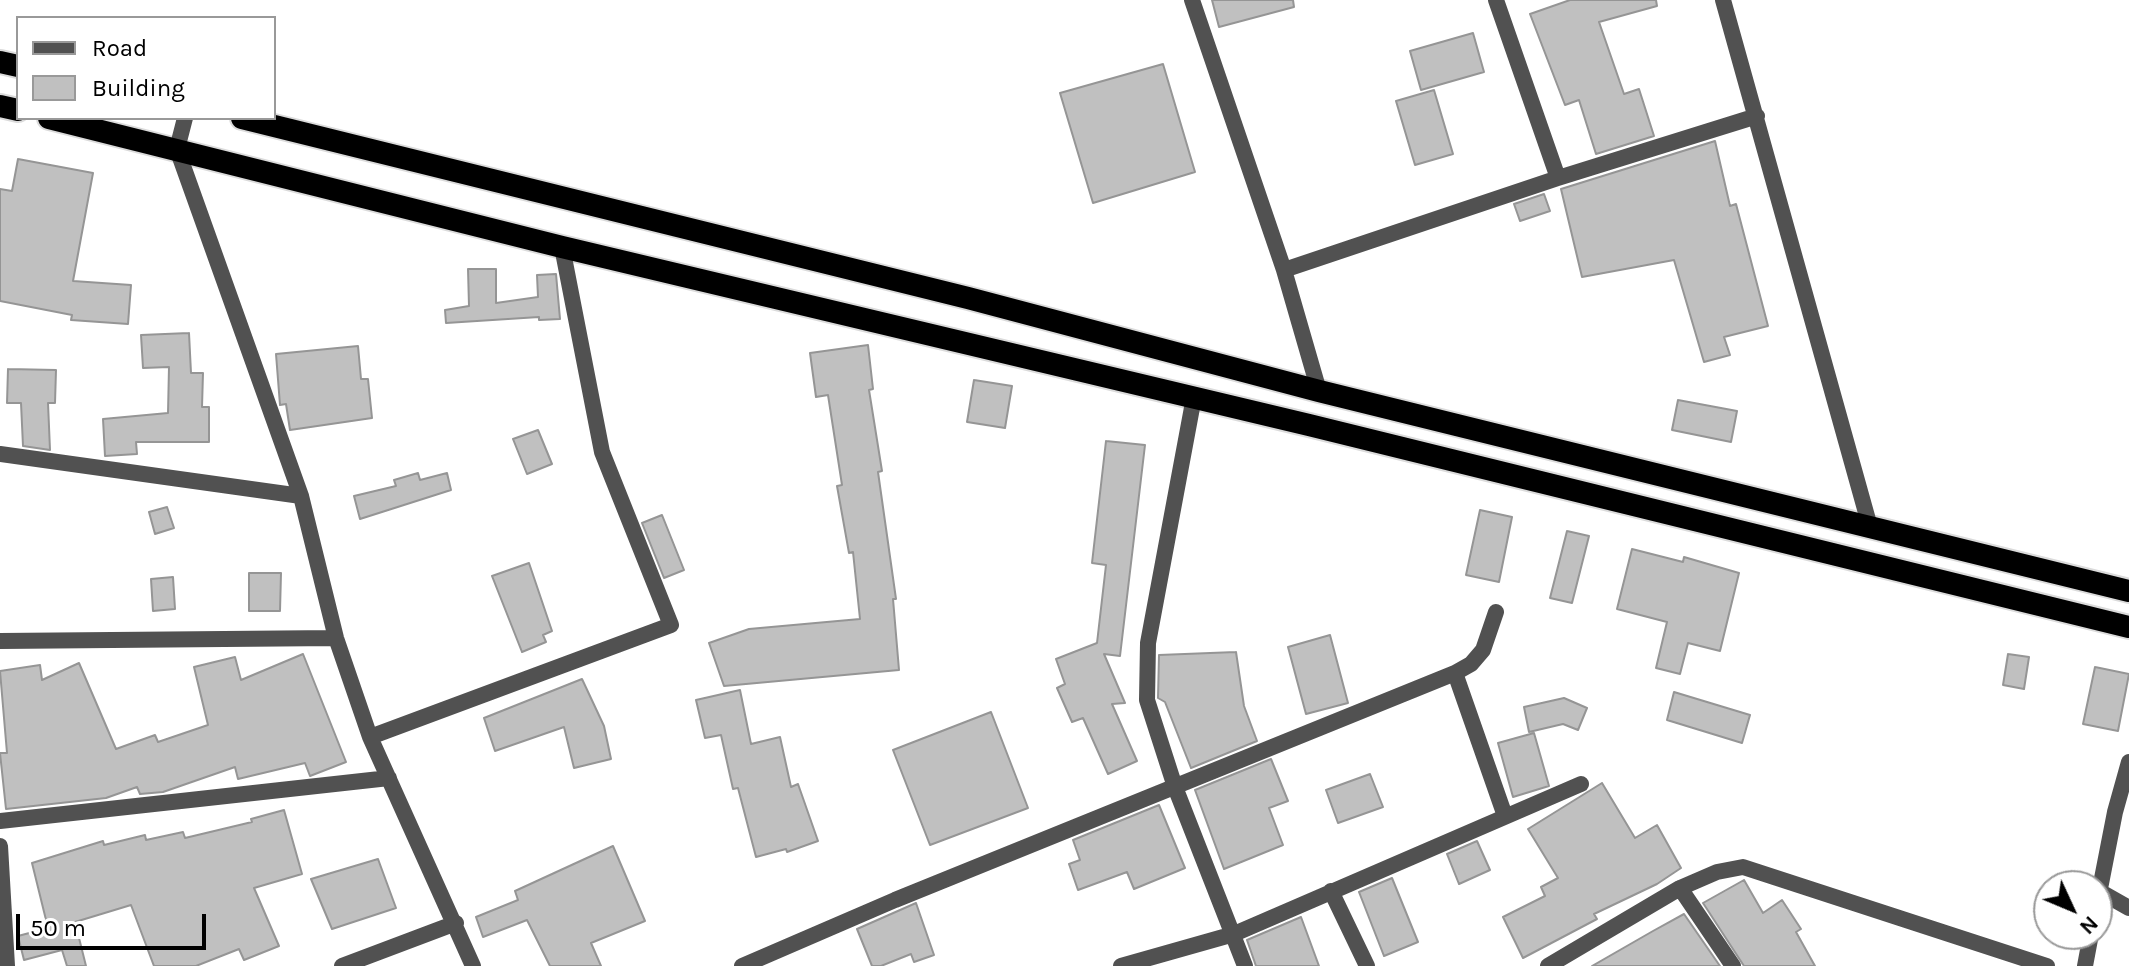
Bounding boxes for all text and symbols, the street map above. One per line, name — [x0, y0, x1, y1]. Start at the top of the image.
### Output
legend — [16, 16, 276, 120]
text: Road — [92, 34, 147, 62]
text: Building — [92, 74, 185, 102]
north arrow — [2033, 870, 2113, 950]
scale bar — [20, 898, 210, 948]
text: N — [2074, 911, 2104, 940]
text: 50 m — [30, 914, 86, 942]

